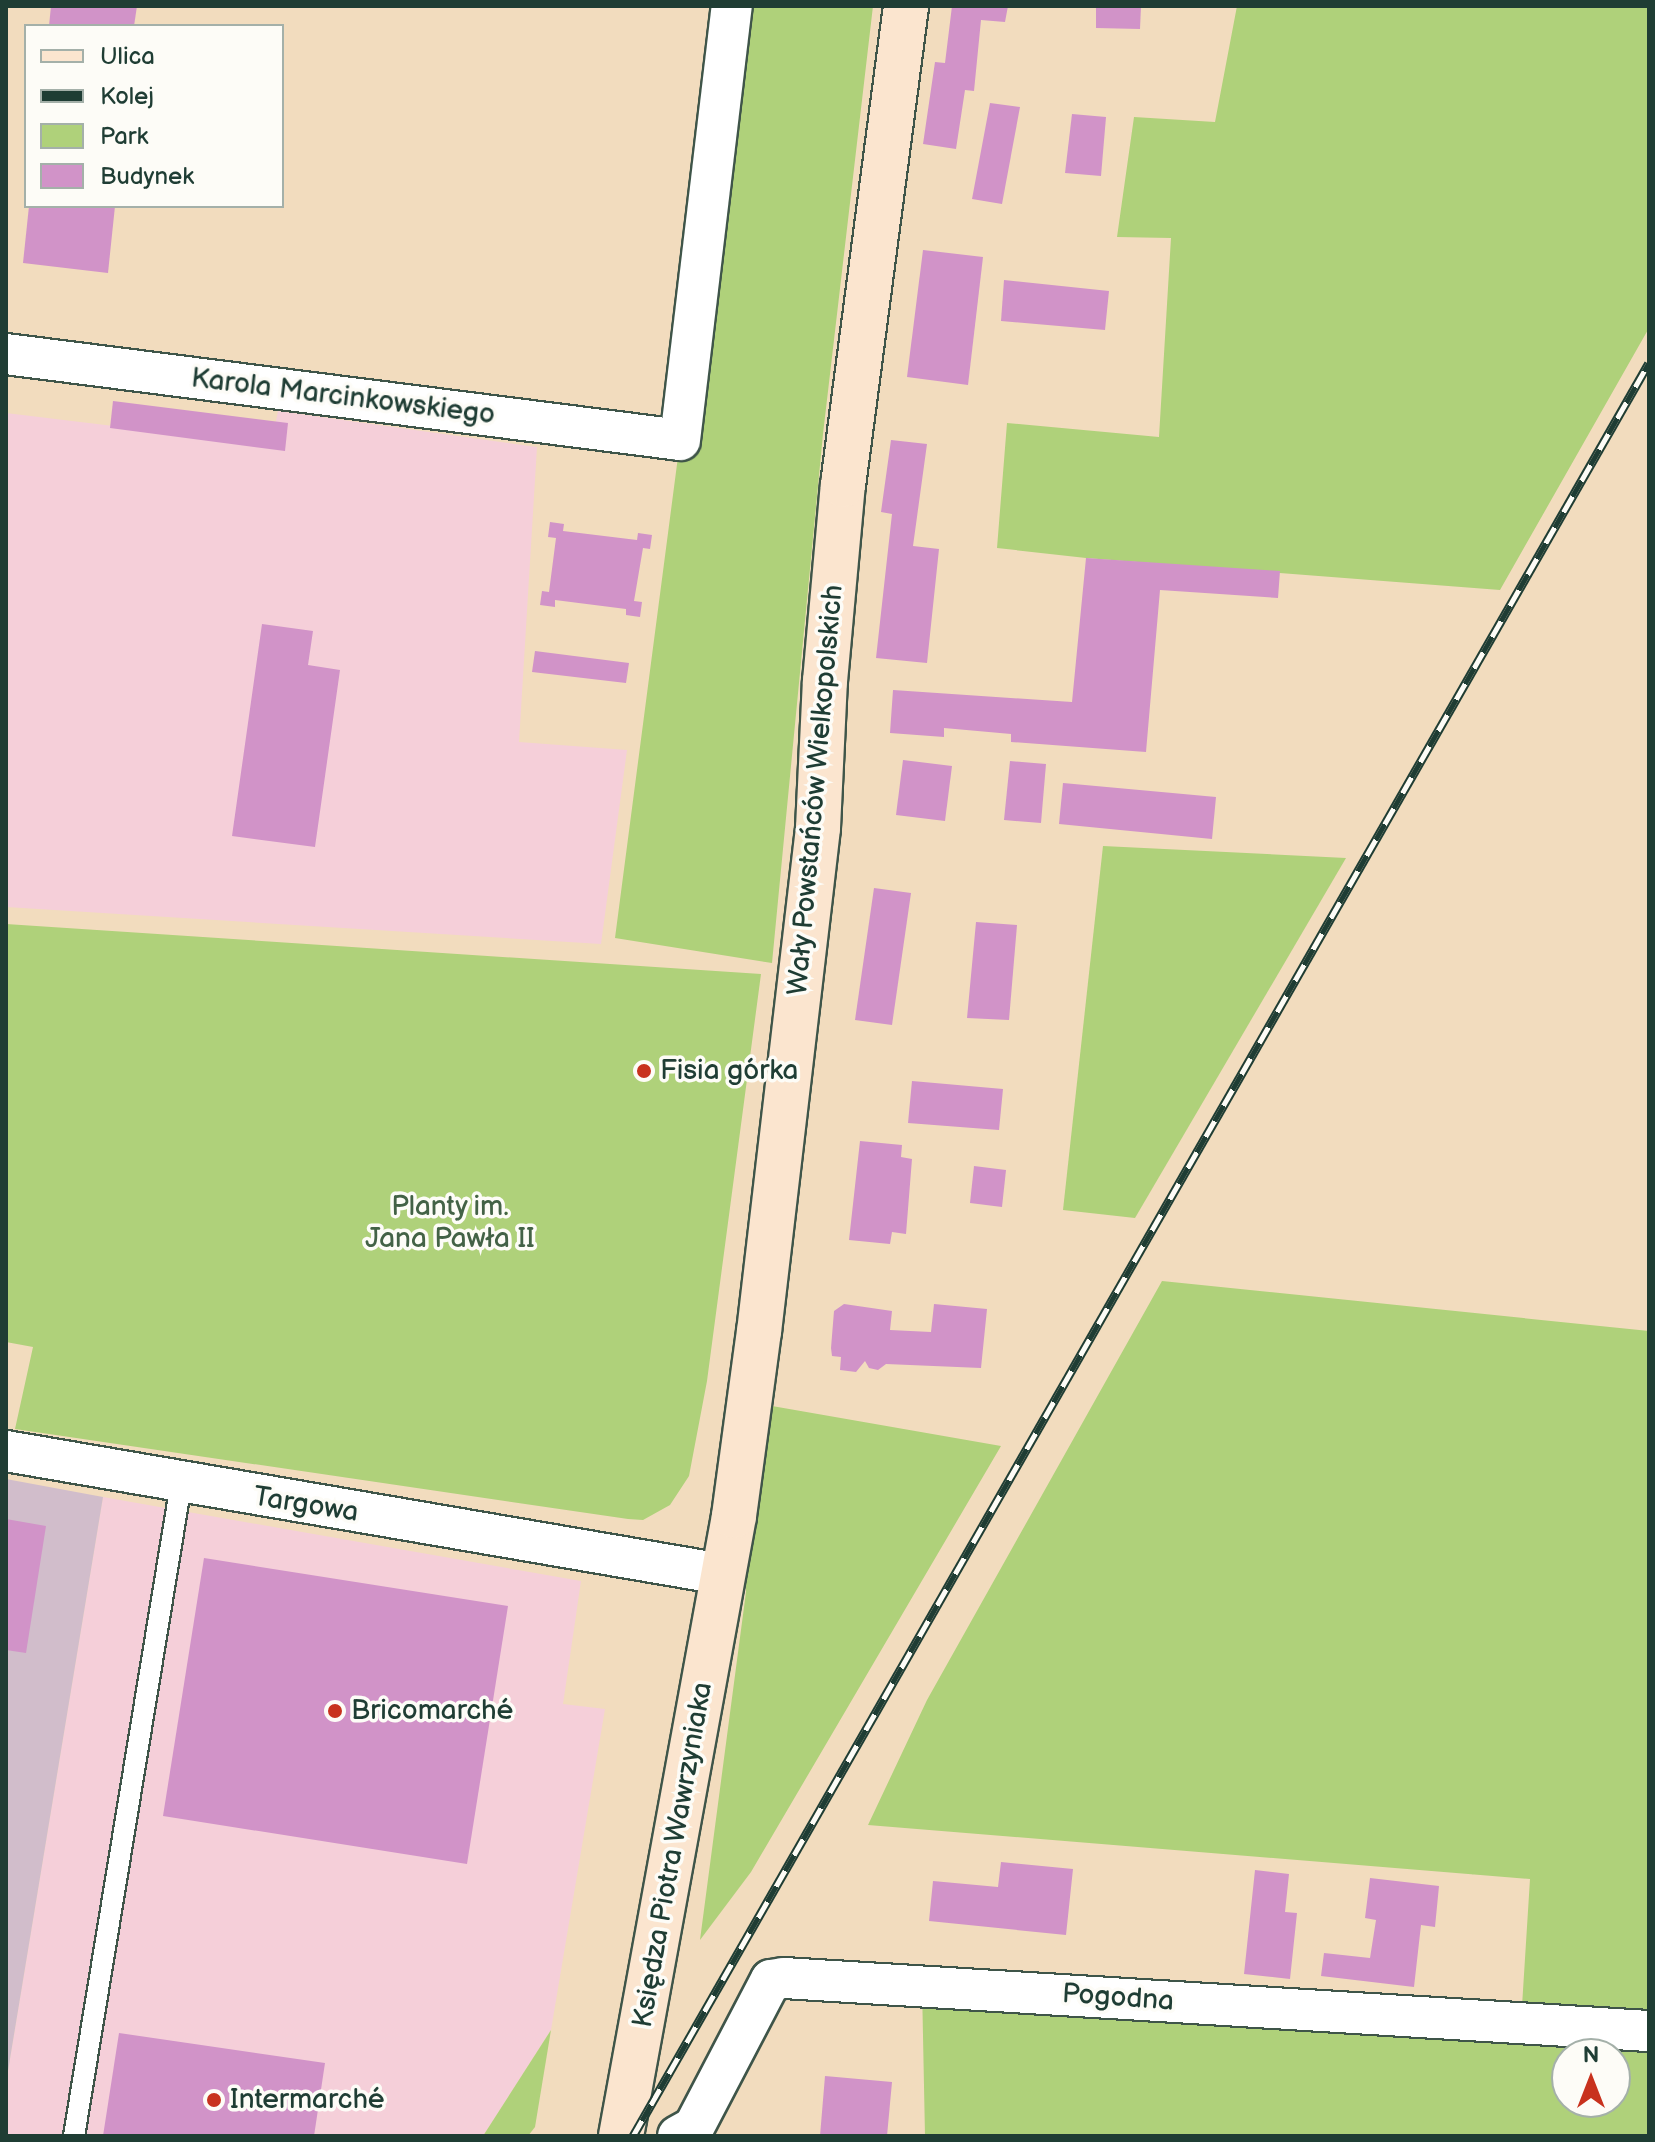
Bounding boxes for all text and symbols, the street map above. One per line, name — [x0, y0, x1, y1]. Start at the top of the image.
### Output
legend — [24, 24, 284, 208]
text: Ulica — [100, 42, 155, 71]
text: Kolej — [100, 82, 154, 111]
text: Park — [100, 122, 148, 151]
text: Budynek — [100, 162, 194, 191]
street label: Karola Marcinkowskiego — [189, 362, 497, 432]
street label: Wały Powstańców Wielkopolskich — [781, 582, 851, 998]
place label: Fisia górka — [660, 1054, 798, 1088]
marker: Fisia górka — [635, 1062, 653, 1080]
park label: Planty im. Jana Pawła II — [365, 1190, 535, 1256]
street label: Targowa — [251, 1480, 361, 1530]
street label: Księdza Piotra Wawrzyniaka — [626, 1679, 720, 2031]
place label: Bricomarché — [351, 1694, 513, 1728]
marker: Bricomarché — [326, 1702, 344, 1720]
street label: Pogodna — [1061, 1977, 1175, 2019]
north arrow — [1551, 2038, 1631, 2118]
text: N — [1583, 2042, 1599, 2069]
place label: Intermarché — [230, 2083, 385, 2117]
marker: Intermarché — [205, 2091, 223, 2109]

